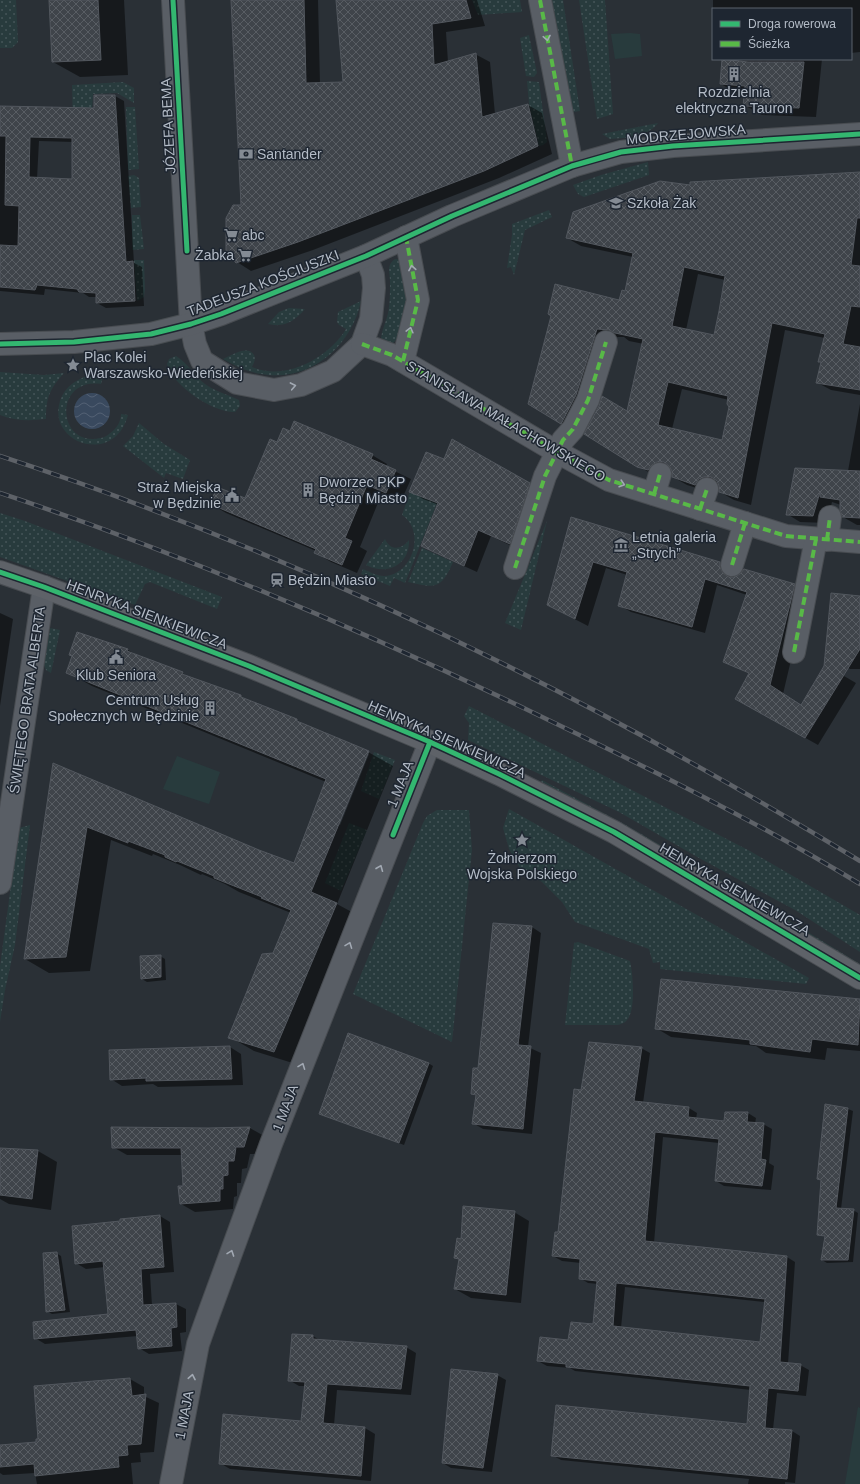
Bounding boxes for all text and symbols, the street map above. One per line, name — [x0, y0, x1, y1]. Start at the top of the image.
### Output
legend — [712, 8, 852, 60]
text: Droga rowerowa — [748, 17, 836, 31]
one-way arrow — [543, 35, 551, 41]
text: Ścieżka — [748, 36, 790, 51]
building icon: Rozdzielnia elektryczna Tauron — [726, 66, 742, 82]
street label: JÓZEFA BEMA — [157, 77, 178, 174]
place label: Rozdzielnia elektryczna Tauron — [675, 84, 793, 116]
street label: MODRZEJOWSKA — [626, 121, 747, 147]
bank icon: Santander — [238, 146, 254, 162]
place label: Santander — [257, 146, 322, 162]
place label: Szkoła Żak — [627, 194, 697, 211]
school or university icon: Szkoła Żak — [608, 195, 624, 211]
supermarket icon: abc — [223, 227, 239, 243]
place label: abc — [242, 227, 265, 243]
street label: TADEUSZA KOŚCIUSZKI — [184, 246, 341, 319]
place label: Żabka — [195, 246, 234, 263]
supermarket icon: Żabka — [237, 247, 253, 263]
one-way arrow — [408, 265, 417, 271]
one-way arrow — [406, 327, 414, 334]
place label: Plac Kolei Warszawsko-Wiedeńskiej — [84, 349, 243, 381]
place icon: Plac Kolei Warszawsko-Wiedeńskiej — [65, 357, 81, 373]
street label: STANISŁAWA MAŁACHOWSKIEGO — [404, 357, 609, 485]
one-way arrow — [289, 383, 296, 391]
place label: Dworzec PKP Będzin Miasto — [319, 474, 407, 506]
place label: Straż Miejska w Będzinie — [137, 479, 221, 511]
one-way arrow — [618, 479, 625, 488]
building icon: Dworzec PKP Będzin Miasto — [300, 482, 316, 498]
public building icon: Straż Miejska w Będzinie — [224, 487, 240, 503]
place label: Letnia galeria „Strych” — [632, 529, 716, 561]
museum icon: Letnia galeria „Strych” — [613, 537, 629, 553]
station icon: Będzin Miasto — [269, 572, 285, 588]
place label: Będzin Miasto — [288, 572, 376, 588]
street label: HENRYKA SIENKIEWICZA — [64, 576, 230, 652]
street label: ŚWIĘTEGO BRATA ALBERTA — [5, 605, 48, 795]
public building icon: Klub Seniora — [108, 649, 124, 665]
place label: Klub Seniora — [76, 667, 156, 683]
place label: Centrum Usług Społecznych w Będzinie — [48, 692, 199, 724]
street label: HENRYKA SIENKIEWICZA — [366, 697, 529, 781]
building icon: Centrum Usług Społecznych w Będzinie — [202, 700, 218, 716]
street label: 1 MAJA — [383, 758, 417, 810]
place icon: Żołnierzom Wojska Polskiego — [514, 832, 530, 848]
street label: HENRYKA SIENKIEWICZA — [657, 839, 814, 939]
place label: Żołnierzom Wojska Polskiego — [467, 849, 577, 882]
one-way arrow — [375, 865, 383, 872]
one-way arrow — [345, 942, 353, 949]
one-way arrow — [297, 1063, 305, 1070]
street label: 1 MAJA — [269, 1082, 301, 1134]
one-way arrow — [226, 1250, 235, 1257]
one-way arrow — [187, 1374, 195, 1380]
street label: 1 MAJA — [171, 1389, 197, 1441]

